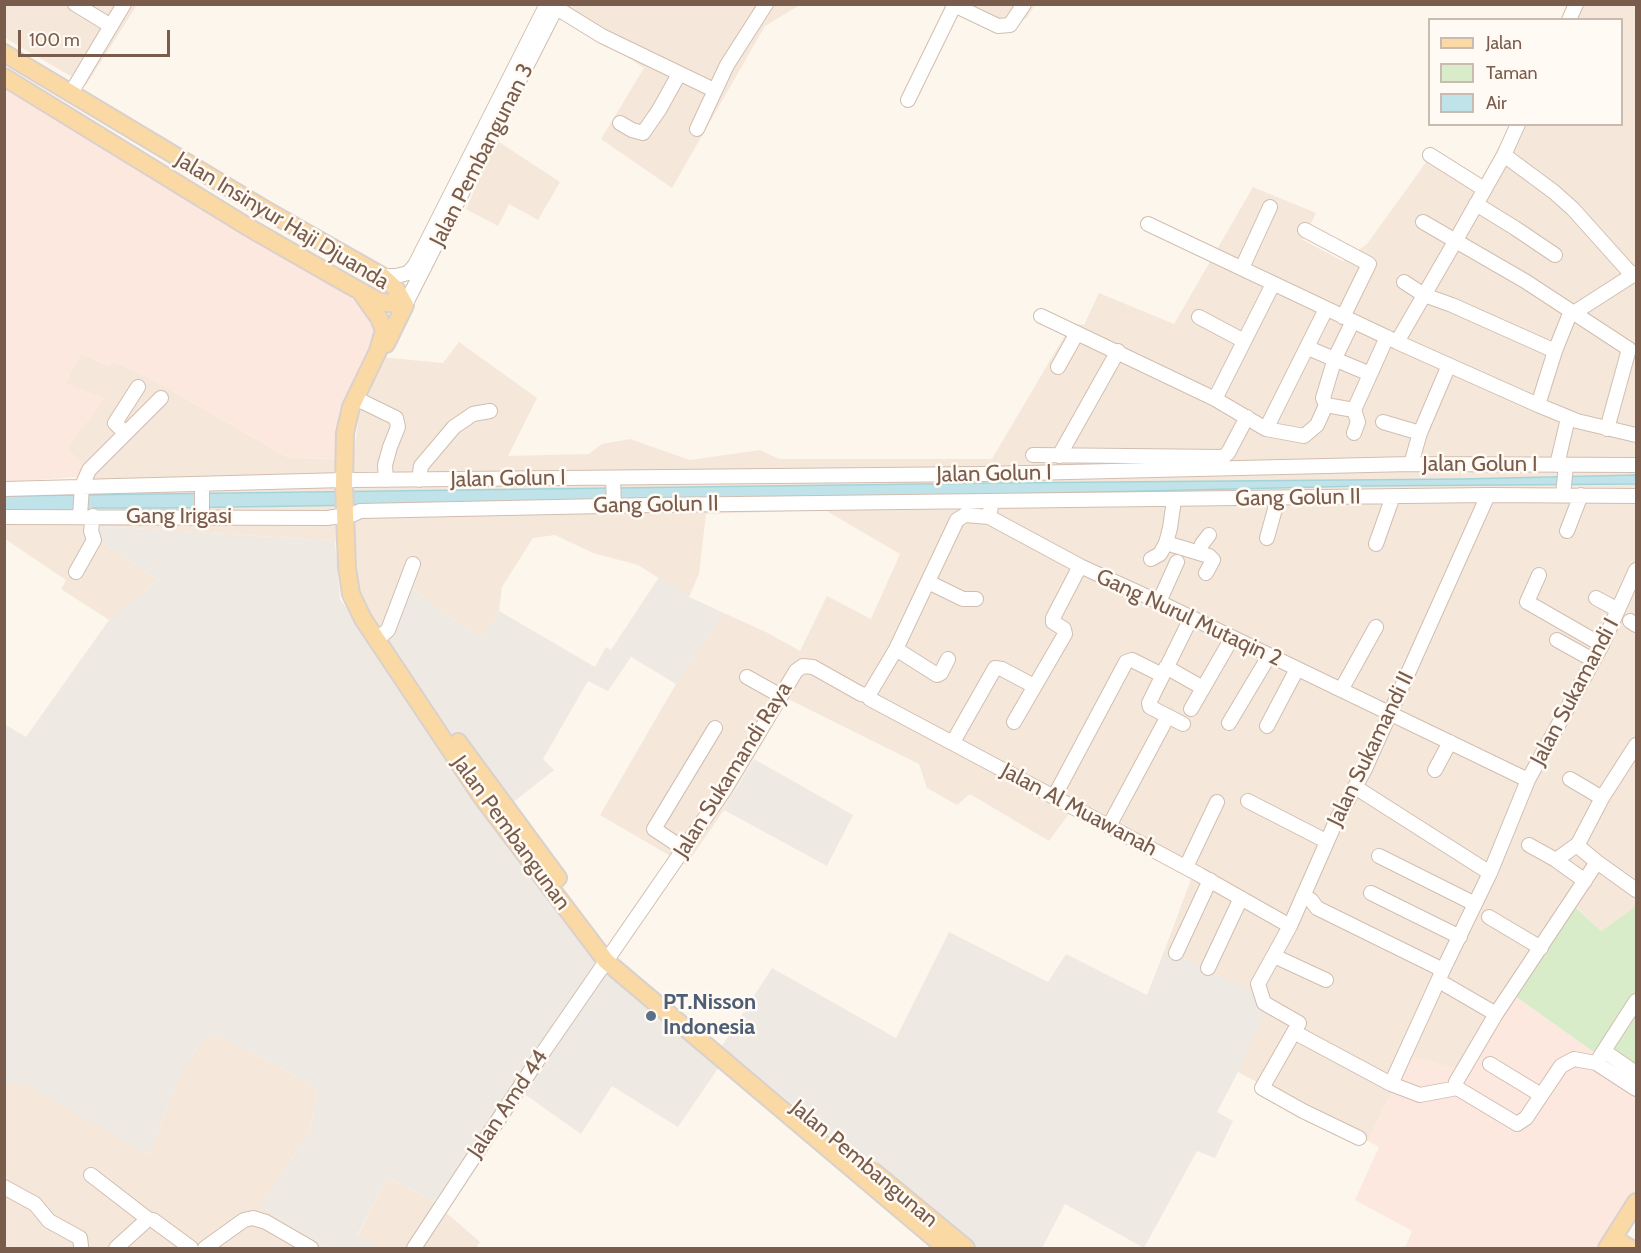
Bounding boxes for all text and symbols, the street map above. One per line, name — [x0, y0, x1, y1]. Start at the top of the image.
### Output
scale bar — [21, 18, 172, 56]
legend — [1428, 18, 1623, 126]
text: 100 m — [29, 29, 80, 51]
text: Jalan — [1486, 32, 1522, 54]
street label: Jalan Pembangunan 3 — [425, 59, 539, 251]
text: Taman — [1486, 62, 1538, 84]
text: Air — [1486, 92, 1507, 114]
street label: Jalan Insinyur Haji Djuanda — [170, 147, 394, 295]
street label: Jalan Golun I — [1422, 452, 1538, 478]
street label: Jalan Golun I — [936, 460, 1052, 488]
street label: Jalan Golun I — [450, 465, 566, 493]
street label: Gang Golun II — [1235, 484, 1361, 512]
street label: Gang Golun II — [593, 491, 719, 519]
street label: Gang Irigasi — [126, 504, 232, 530]
street label: Gang Nurul Mutaqin 2 — [1092, 563, 1286, 673]
street label: Jalan Sukamandi I — [1525, 614, 1625, 770]
street label: Jalan Sukamandi II — [1322, 667, 1420, 831]
street label: Jalan Sukamandi Raya — [668, 677, 798, 863]
street label: Jalan Pembangunan — [446, 751, 576, 915]
street label: Jalan Al Muawanah — [996, 758, 1162, 862]
place label: PT.Nisson Indonesia — [663, 990, 756, 1042]
marker: PT.Nisson Indonesia — [644, 1009, 658, 1023]
street label: Jalan Amd 44 — [462, 1045, 554, 1163]
street label: Jalan Pembangunan — [785, 1095, 943, 1233]

